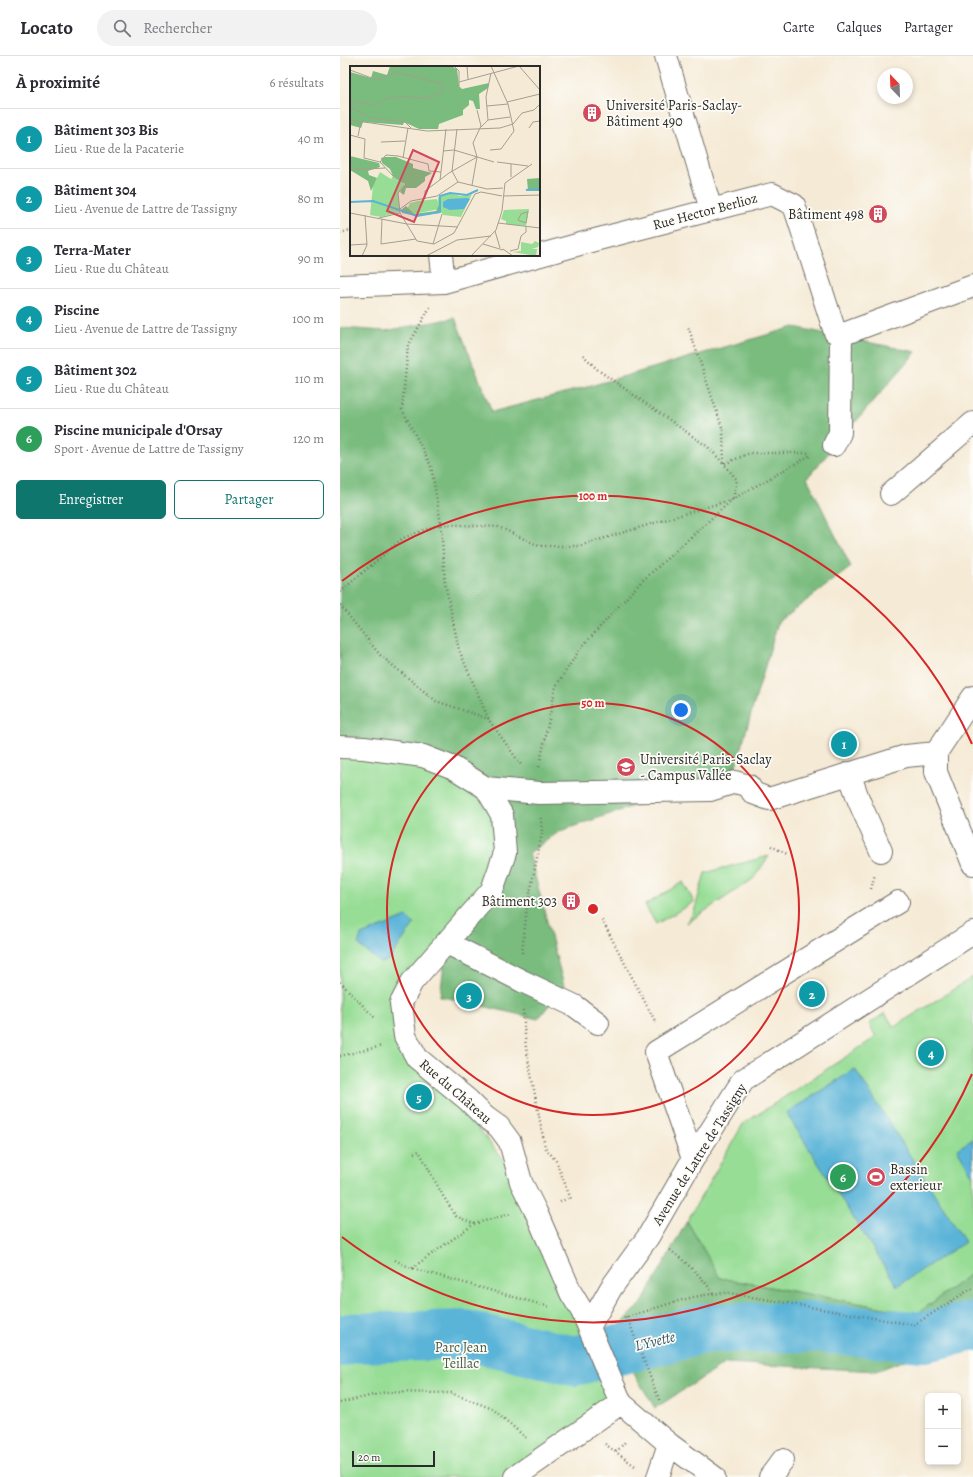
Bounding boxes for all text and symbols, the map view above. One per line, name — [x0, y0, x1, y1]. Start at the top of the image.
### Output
search box — [97, 10, 377, 46]
text: Locato — [20, 15, 73, 41]
icon: search — [111, 17, 133, 39]
text: Rechercher — [143, 18, 212, 38]
text: Carte — [783, 18, 814, 37]
text: Calques — [836, 18, 882, 37]
text: Partager — [904, 18, 953, 37]
inset map — [350, 66, 540, 256]
north arrow — [877, 68, 913, 104]
text: À proximité — [16, 71, 100, 94]
text: 6 résultats — [269, 74, 324, 91]
place label: Université Paris-Saclay- Bâtiment 490 — [606, 96, 742, 131]
building icon: Université Paris-Saclay- Bâtiment 490 — [581, 102, 603, 124]
text: Bâtiment 303 Bis — [54, 120, 158, 140]
text: 1 — [27, 130, 31, 147]
text: 40 m — [298, 130, 324, 147]
text: Lieu · Rue de la Pacaterie — [54, 140, 184, 157]
text: Bâtiment 304 — [54, 180, 137, 200]
street label: Rue Hector Berlioz — [651, 188, 760, 235]
text: 2 — [26, 190, 32, 207]
text: 80 m — [297, 190, 324, 207]
text: Lieu · Avenue de Lattre de Tassigny — [54, 200, 237, 217]
building icon: Bâtiment 498 — [867, 203, 889, 225]
place label: Bâtiment 498 — [788, 205, 864, 224]
text: Terra-Mater — [54, 240, 131, 260]
text: 3 — [26, 250, 32, 267]
text: 90 m — [298, 250, 324, 267]
text: Lieu · Rue du Château — [54, 260, 169, 277]
text: Piscine — [54, 300, 99, 320]
text: 4 — [26, 310, 32, 327]
text: 100 m — [292, 310, 324, 327]
text: Lieu · Avenue de Lattre de Tassigny — [54, 320, 237, 337]
text: Bâtiment 302 — [54, 360, 137, 380]
text: 5 — [26, 370, 32, 387]
text: 110 m — [295, 370, 324, 387]
text: Lieu · Rue du Château — [54, 380, 169, 397]
text: Piscine municipale d'Orsay — [54, 420, 222, 440]
text: 6 — [26, 430, 32, 447]
text: 120 m — [293, 430, 324, 447]
text: Sport · Avenue de Lattre de Tassigny — [54, 440, 244, 457]
button: Enregistrer — [16, 480, 166, 519]
button: Partager — [174, 480, 324, 519]
text: 100 m — [579, 488, 607, 504]
text: 50 m — [581, 695, 605, 711]
your location — [671, 700, 691, 720]
pin: 1 — [831, 729, 857, 759]
place label: Université Paris-Saclay - Campus Vallée — [640, 750, 772, 785]
school or university icon: Université Paris-Saclay - Campus Vallée — [615, 756, 637, 778]
building icon: Bâtiment 303 — [560, 890, 582, 912]
place label: Bâtiment 303 — [481, 892, 557, 911]
centre of rings — [586, 902, 600, 916]
pin: 2 — [799, 979, 825, 1009]
pin: 3 — [456, 981, 482, 1011]
pin: 4 — [918, 1038, 944, 1068]
street label: Rue du Château — [415, 1055, 496, 1128]
street label: Avenue de Lattre de Tassigny — [647, 1079, 751, 1230]
pin: 5 — [406, 1082, 432, 1112]
place label: Bassin exterieur — [890, 1160, 943, 1195]
pin: 6 — [830, 1162, 856, 1192]
sports icon: Bassin exterieur — [865, 1166, 887, 1188]
water label: L'Yvette — [633, 1326, 678, 1356]
park label: Parc Jean Teillac — [435, 1338, 488, 1373]
map controls — [925, 1393, 961, 1465]
button: + — [925, 1393, 961, 1429]
button: − — [925, 1429, 961, 1465]
scale bar — [352, 1449, 435, 1468]
text: 20 m — [358, 1450, 380, 1465]

